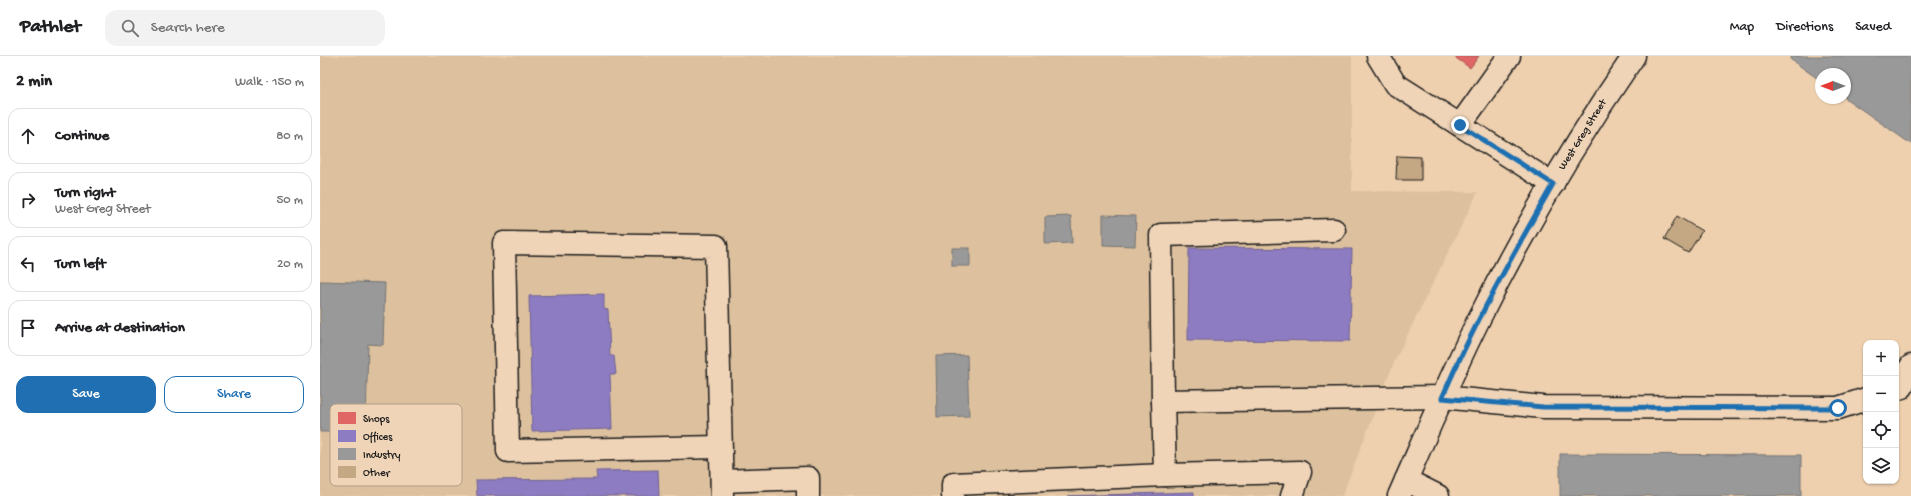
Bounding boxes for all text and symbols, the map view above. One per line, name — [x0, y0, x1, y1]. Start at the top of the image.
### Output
search box — [105, 10, 385, 46]
text: Pathlet — [20, 16, 81, 39]
icon: search — [119, 17, 141, 39]
text: Search here — [151, 19, 225, 37]
text: Map — [1730, 19, 1754, 36]
text: Directions — [1776, 19, 1833, 36]
text: Saved — [1855, 19, 1891, 36]
north arrow — [1815, 68, 1851, 104]
text: 2 min — [16, 72, 52, 92]
text: Walk · 150 m — [235, 75, 304, 90]
street label: West Greg Street — [1556, 96, 1610, 172]
route end — [1451, 116, 1469, 134]
icon: ahead — [17, 125, 39, 147]
text: Continue — [55, 127, 109, 145]
text: 80 m — [276, 129, 303, 144]
text: Turn right — [55, 184, 115, 202]
icon: right — [17, 189, 39, 211]
text: 50 m — [276, 193, 303, 208]
text: West Greg Street — [55, 202, 151, 217]
icon: left — [17, 253, 39, 275]
text: Turn left — [55, 255, 106, 273]
text: 20 m — [277, 257, 303, 272]
icon: arrive — [17, 317, 39, 339]
text: Arrive at destination — [55, 319, 185, 337]
map controls — [1863, 340, 1899, 484]
button: + — [1863, 340, 1899, 376]
button: Save — [16, 376, 156, 413]
button: Share — [164, 376, 304, 413]
button: − — [1863, 376, 1899, 412]
route start — [1829, 399, 1847, 417]
legend — [330, 404, 462, 486]
button: locate — [1863, 412, 1899, 448]
text: Shops — [363, 414, 390, 426]
text: Offices — [363, 431, 393, 444]
button: layers — [1863, 448, 1899, 484]
text: Industry — [363, 450, 401, 462]
text: Other — [363, 468, 391, 480]

